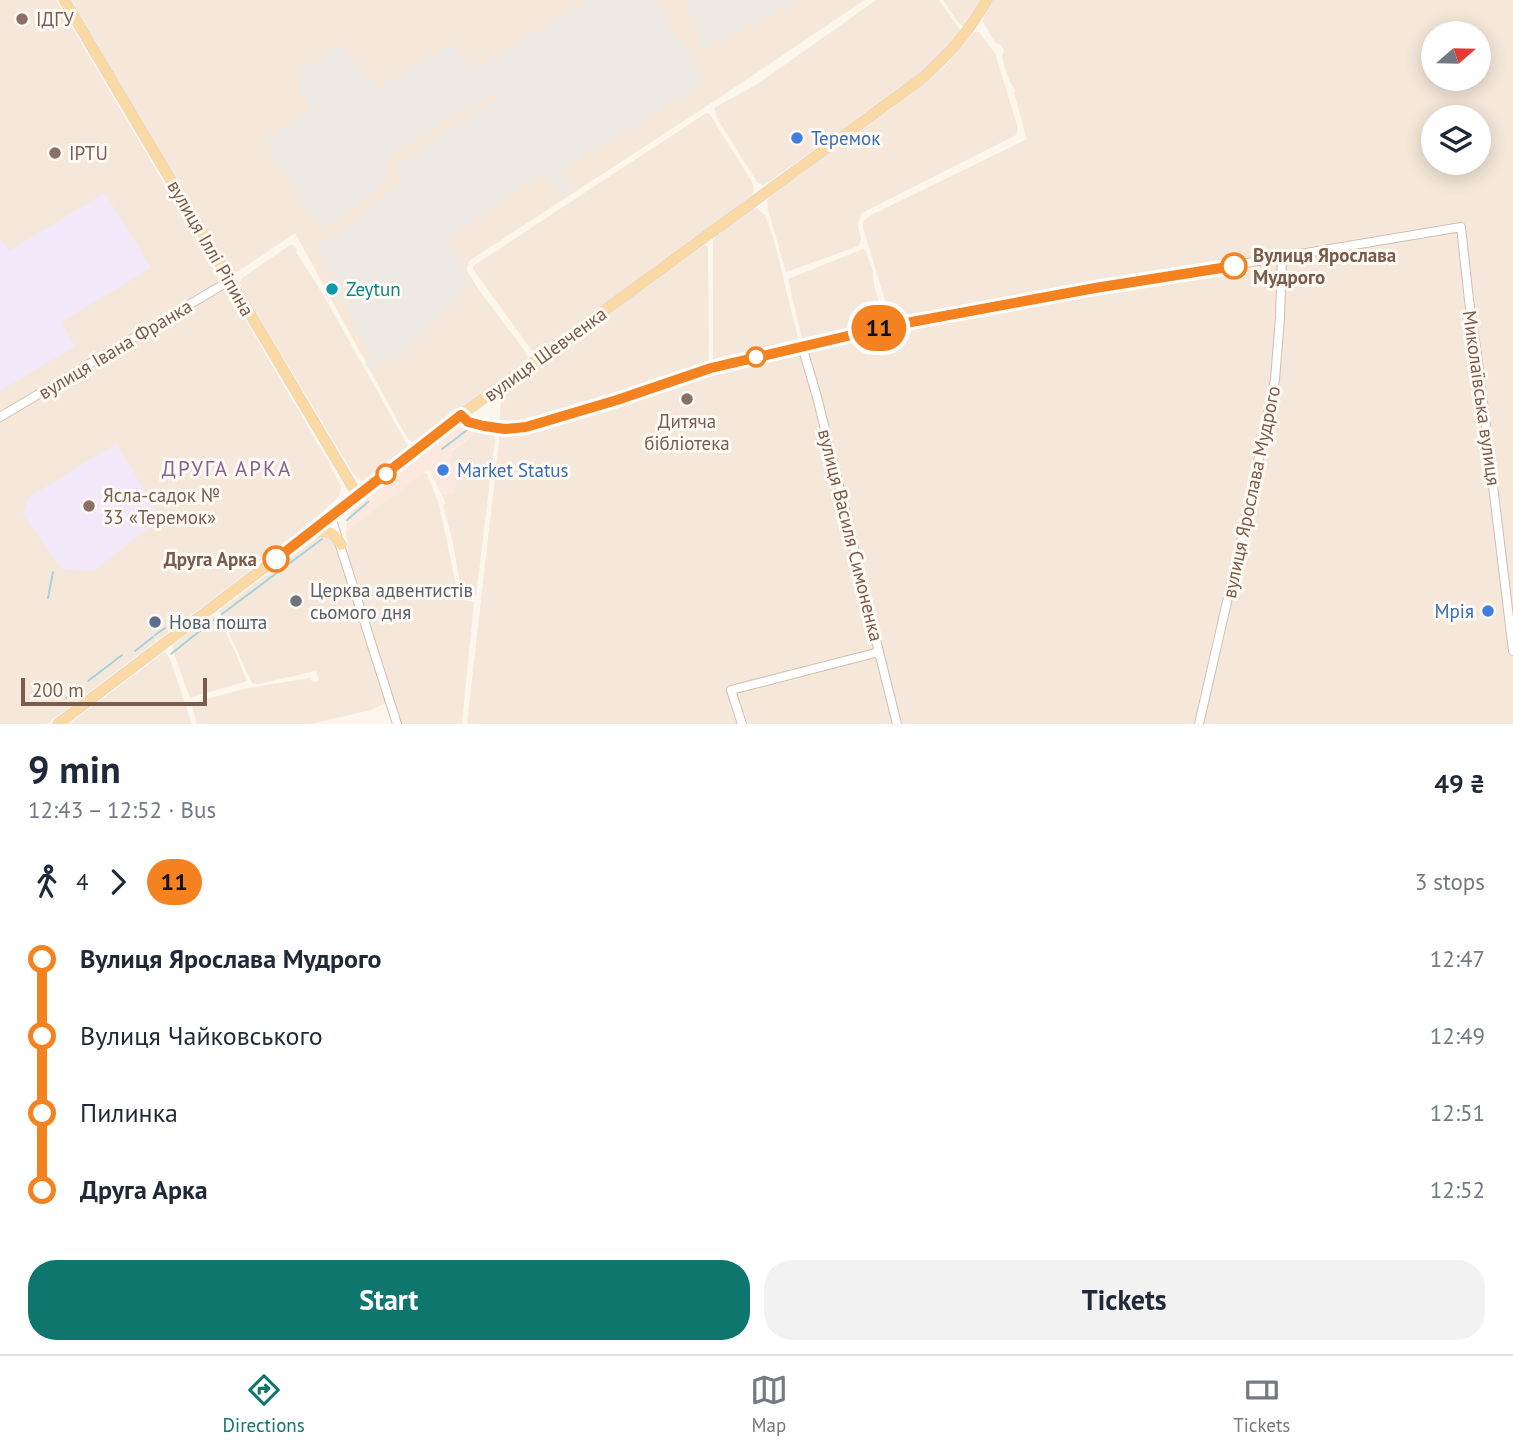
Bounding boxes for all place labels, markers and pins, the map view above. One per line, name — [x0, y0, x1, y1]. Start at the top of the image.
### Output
place label: ІДГУ — [36, 7, 74, 31]
marker: ІДГУ — [14, 11, 30, 27]
place label: Теремок — [811, 126, 880, 150]
marker: Теремок — [789, 130, 805, 146]
place label: IPTU — [69, 141, 108, 165]
marker: IPTU — [47, 145, 63, 161]
place label: Вулиця Ярослава Мудрого — [1253, 243, 1396, 289]
marker: Вулиця Ярослава Мудрого — [1221, 253, 1247, 279]
place label: Zeytun — [346, 277, 401, 301]
marker: Zeytun — [324, 281, 340, 297]
unlabelled marker — [746, 347, 766, 367]
marker: Дитяча бібліотека — [679, 391, 695, 407]
place label: Дитяча бібліотека — [644, 409, 730, 455]
place label: Market Status — [457, 458, 569, 482]
marker: Market Status — [435, 462, 451, 478]
unlabelled marker — [376, 464, 396, 484]
place label: Ясла-садок № 33 «Теремок» — [103, 483, 220, 529]
marker: Ясла-садок № 33 «Теремок» — [81, 498, 97, 514]
marker: Друга Арка — [263, 546, 289, 572]
place label: Друга Арка — [164, 547, 257, 571]
place label: Церква адвентистів сьомого дня — [310, 578, 473, 624]
marker: Церква адвентистів сьомого дня — [288, 593, 304, 609]
place label: Мрія — [1435, 599, 1474, 623]
marker: Мрія — [1480, 603, 1496, 619]
place label: Нова пошта — [169, 610, 267, 634]
marker: Нова пошта — [147, 614, 163, 630]

